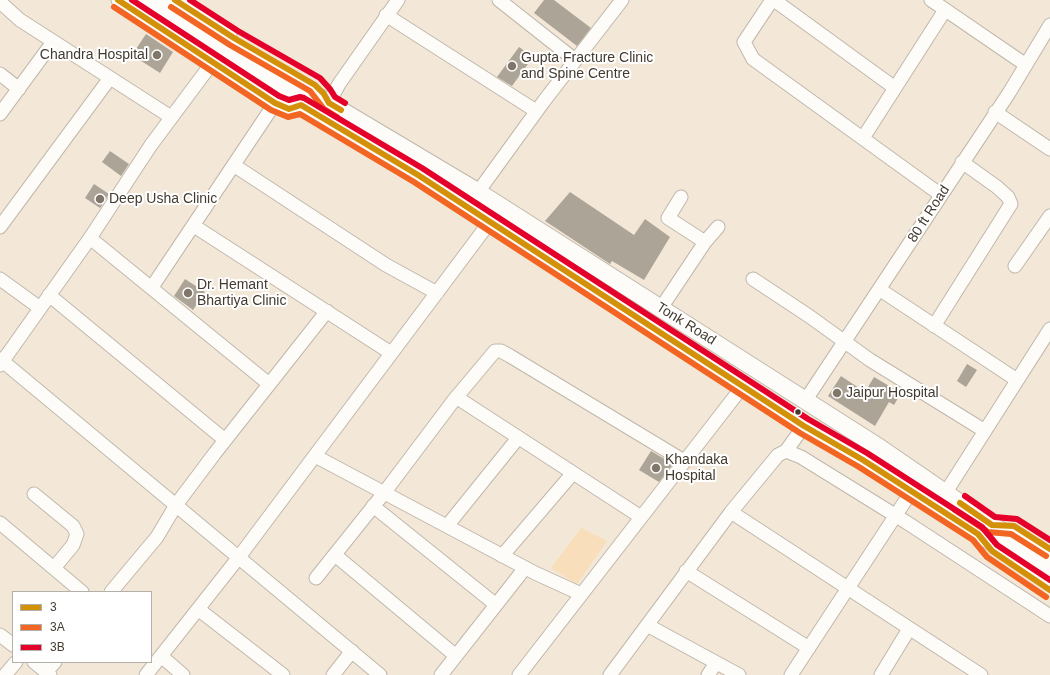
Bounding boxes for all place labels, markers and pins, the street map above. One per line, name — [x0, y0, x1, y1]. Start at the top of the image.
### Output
place label: Chandra Hospital — [40, 47, 148, 63]
marker: Chandra Hospital — [151, 49, 163, 61]
place label: Gupta Fracture Clinic and Spine Centre — [521, 50, 653, 82]
marker: Gupta Fracture Clinic and Spine Centre — [506, 60, 518, 72]
place label: Deep Usha Clinic — [109, 191, 217, 207]
marker: Deep Usha Clinic — [94, 193, 106, 205]
place label: Dr. Hemant Bhartiya Clinic — [197, 277, 286, 310]
marker: Dr. Hemant Bhartiya Clinic — [182, 287, 194, 299]
place label: Jaipur Hospital — [846, 385, 939, 401]
marker: Jaipur Hospital — [831, 387, 843, 399]
unlabelled marker — [793, 407, 803, 417]
place label: Khandaka Hospital — [665, 452, 728, 484]
marker: Khandaka Hospital — [650, 462, 662, 474]

